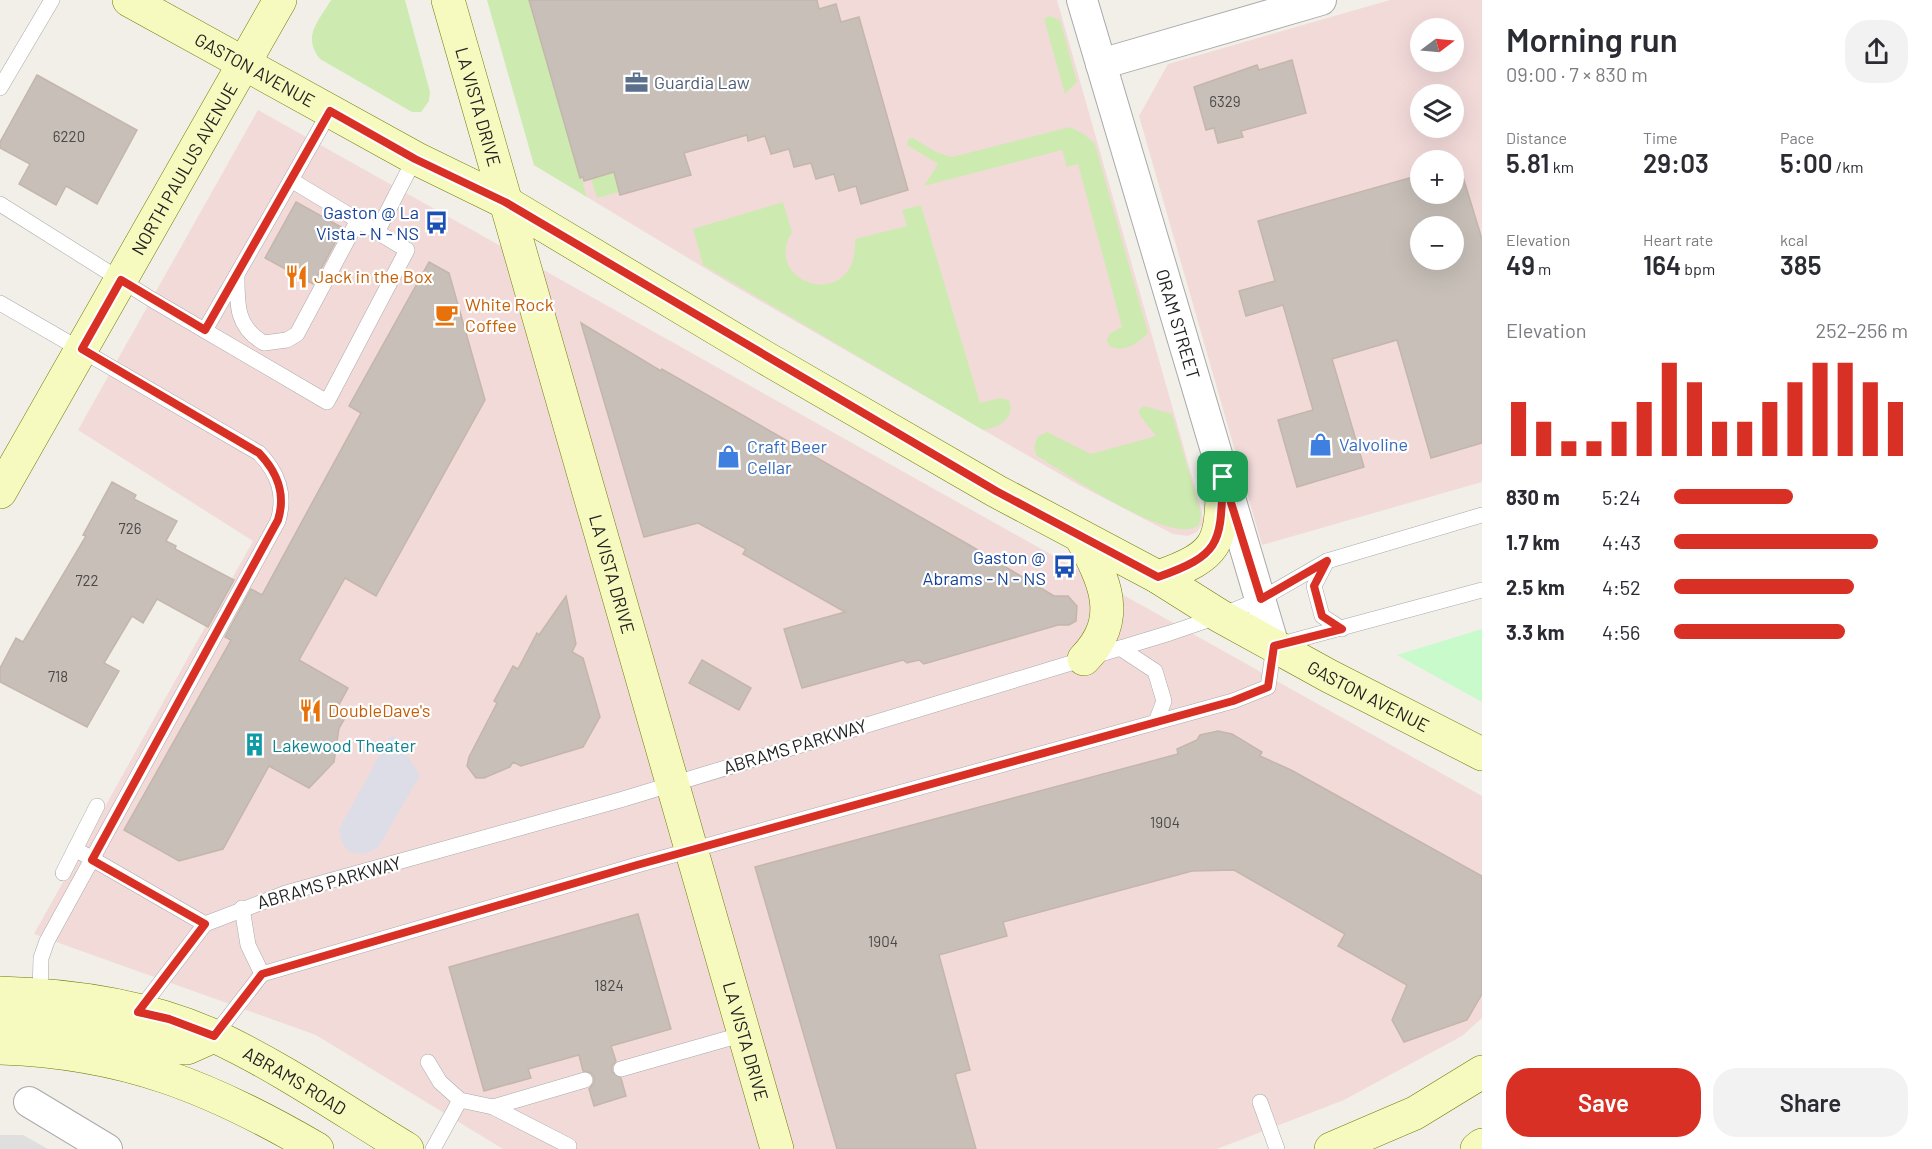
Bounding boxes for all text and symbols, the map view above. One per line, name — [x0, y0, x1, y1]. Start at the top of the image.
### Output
north arrow — [1410, 18, 1464, 72]
map controls — [1410, 18, 1464, 270]
text: Morning run — [1506, 19, 1678, 59]
button: share — [1845, 20, 1908, 83]
street label: GASTON AVENUE — [191, 28, 319, 112]
street label: LA VISTA DRIVE — [451, 45, 506, 169]
text: 09:00 · 7 × 830 m — [1506, 62, 1648, 86]
office icon: Guardia Law — [623, 69, 649, 95]
place label: Guardia Law — [654, 71, 750, 93]
street label: NORTH PAULUS AVENUE — [126, 79, 242, 259]
button: layers — [1410, 84, 1464, 138]
house number: 6329 — [1209, 92, 1241, 110]
house number: 6220 — [53, 127, 85, 145]
text: Distance — [1506, 128, 1567, 147]
text: Time — [1643, 128, 1678, 147]
text: Pace — [1780, 128, 1814, 147]
text: 5.81 — [1506, 147, 1549, 178]
text: 29:03 — [1643, 147, 1709, 178]
text: 5:00 — [1780, 147, 1833, 178]
button: + — [1410, 150, 1464, 204]
text: km — [1549, 157, 1574, 176]
text: /km — [1833, 157, 1863, 176]
place label: Gaston @ La Vista - N - NS — [316, 201, 419, 244]
bus stop icon: Gaston @ La Vista - N - NS — [424, 209, 450, 235]
button: − — [1410, 216, 1464, 270]
text: Elevation — [1506, 230, 1570, 249]
text: Heart rate — [1643, 230, 1713, 249]
text: kcal — [1780, 230, 1808, 249]
text: 49 — [1506, 249, 1535, 280]
text: 164 — [1643, 249, 1681, 280]
text: 385 — [1780, 249, 1821, 280]
text: m — [1535, 259, 1551, 278]
text: bpm — [1681, 259, 1715, 278]
restaurant icon: Jack in the Box — [283, 263, 309, 289]
place label: Jack in the Box — [314, 265, 433, 287]
street label: ORAM STREET — [1152, 266, 1205, 382]
place label: White Rock Coffee — [465, 293, 554, 336]
cafe icon: White Rock Coffee — [434, 301, 460, 327]
text: Elevation — [1506, 318, 1587, 342]
text: 252–256 m — [1815, 318, 1908, 342]
shop icon: Valvoline — [1308, 431, 1334, 457]
place label: Valvoline — [1339, 433, 1408, 455]
place label: Craft Beer Cellar — [747, 435, 828, 478]
shop icon: Craft Beer Cellar — [716, 443, 742, 469]
pin — [1197, 451, 1248, 502]
icon: arrive — [1206, 460, 1239, 493]
text: 830 m — [1506, 485, 1560, 509]
text: 5:24 — [1602, 485, 1641, 509]
street label: LA VISTA DRIVE — [585, 512, 640, 636]
house number: 726 — [119, 519, 141, 537]
text: 1.7 km — [1506, 530, 1560, 554]
text: 4:43 — [1602, 530, 1641, 554]
place label: Gaston @ Abrams - N - NS — [923, 546, 1046, 589]
bus stop icon: Gaston @ Abrams - N - NS — [1051, 554, 1077, 580]
house number: 722 — [75, 571, 99, 589]
text: 2.5 km — [1506, 575, 1565, 599]
text: 4:52 — [1602, 575, 1641, 599]
text: 3.3 km — [1506, 620, 1564, 644]
text: 4:56 — [1602, 620, 1640, 644]
street label: GASTON AVENUE — [1304, 655, 1433, 736]
house number: 718 — [48, 667, 68, 685]
restaurant icon: DoubleDave's — [297, 697, 323, 723]
place label: DoubleDave's — [328, 699, 430, 721]
street label: ABRAMS PARKWAY — [721, 714, 869, 778]
building icon: Lakewood Theater — [241, 732, 267, 758]
place label: Lakewood Theater — [272, 734, 417, 756]
house number: 1904 — [1150, 813, 1180, 831]
street label: ABRAMS PARKWAY — [254, 851, 404, 913]
house number: 1904 — [868, 932, 898, 950]
house number: 1824 — [594, 976, 624, 994]
street label: LA VISTA DRIVE — [719, 979, 774, 1103]
street label: ABRAMS ROAD — [240, 1041, 351, 1120]
button: Save — [1506, 1068, 1701, 1137]
button: Share — [1713, 1068, 1908, 1137]

